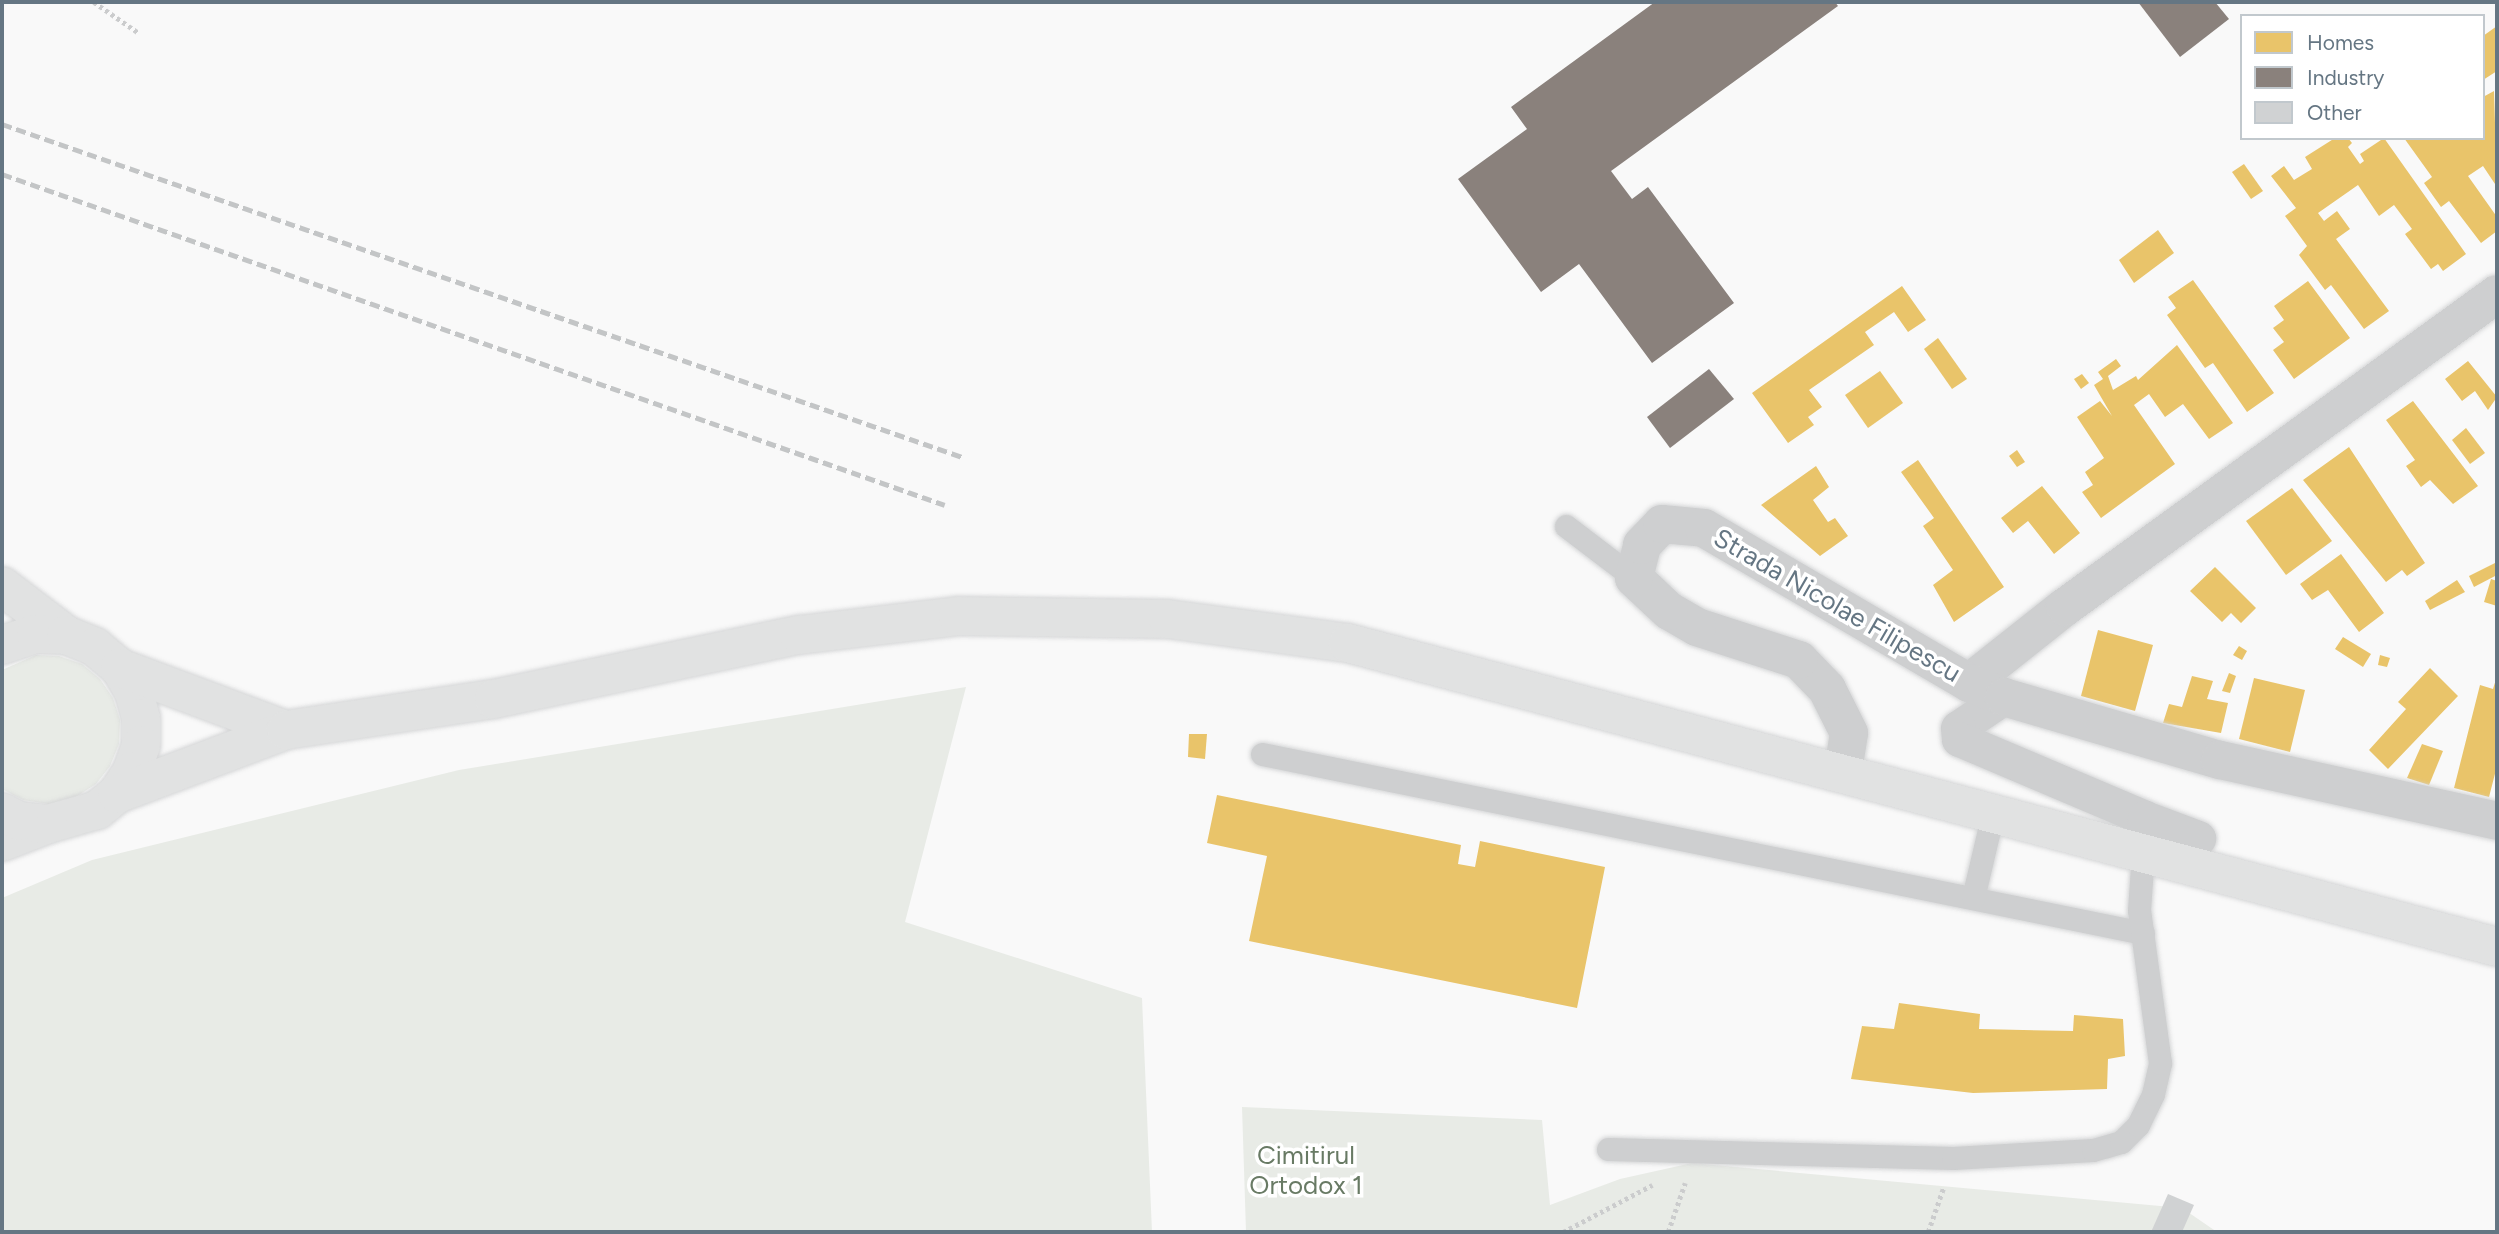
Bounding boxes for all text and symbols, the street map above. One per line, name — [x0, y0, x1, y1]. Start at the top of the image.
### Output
legend — [2240, 14, 2485, 140]
text: Homes — [2307, 30, 2374, 55]
text: Industry — [2307, 65, 2384, 90]
text: Other — [2307, 100, 2362, 125]
street label: Strada Nicolae Filipescu — [1708, 523, 1966, 689]
park label: Cimitirul Ortodox 1 — [1249, 1140, 1363, 1202]

